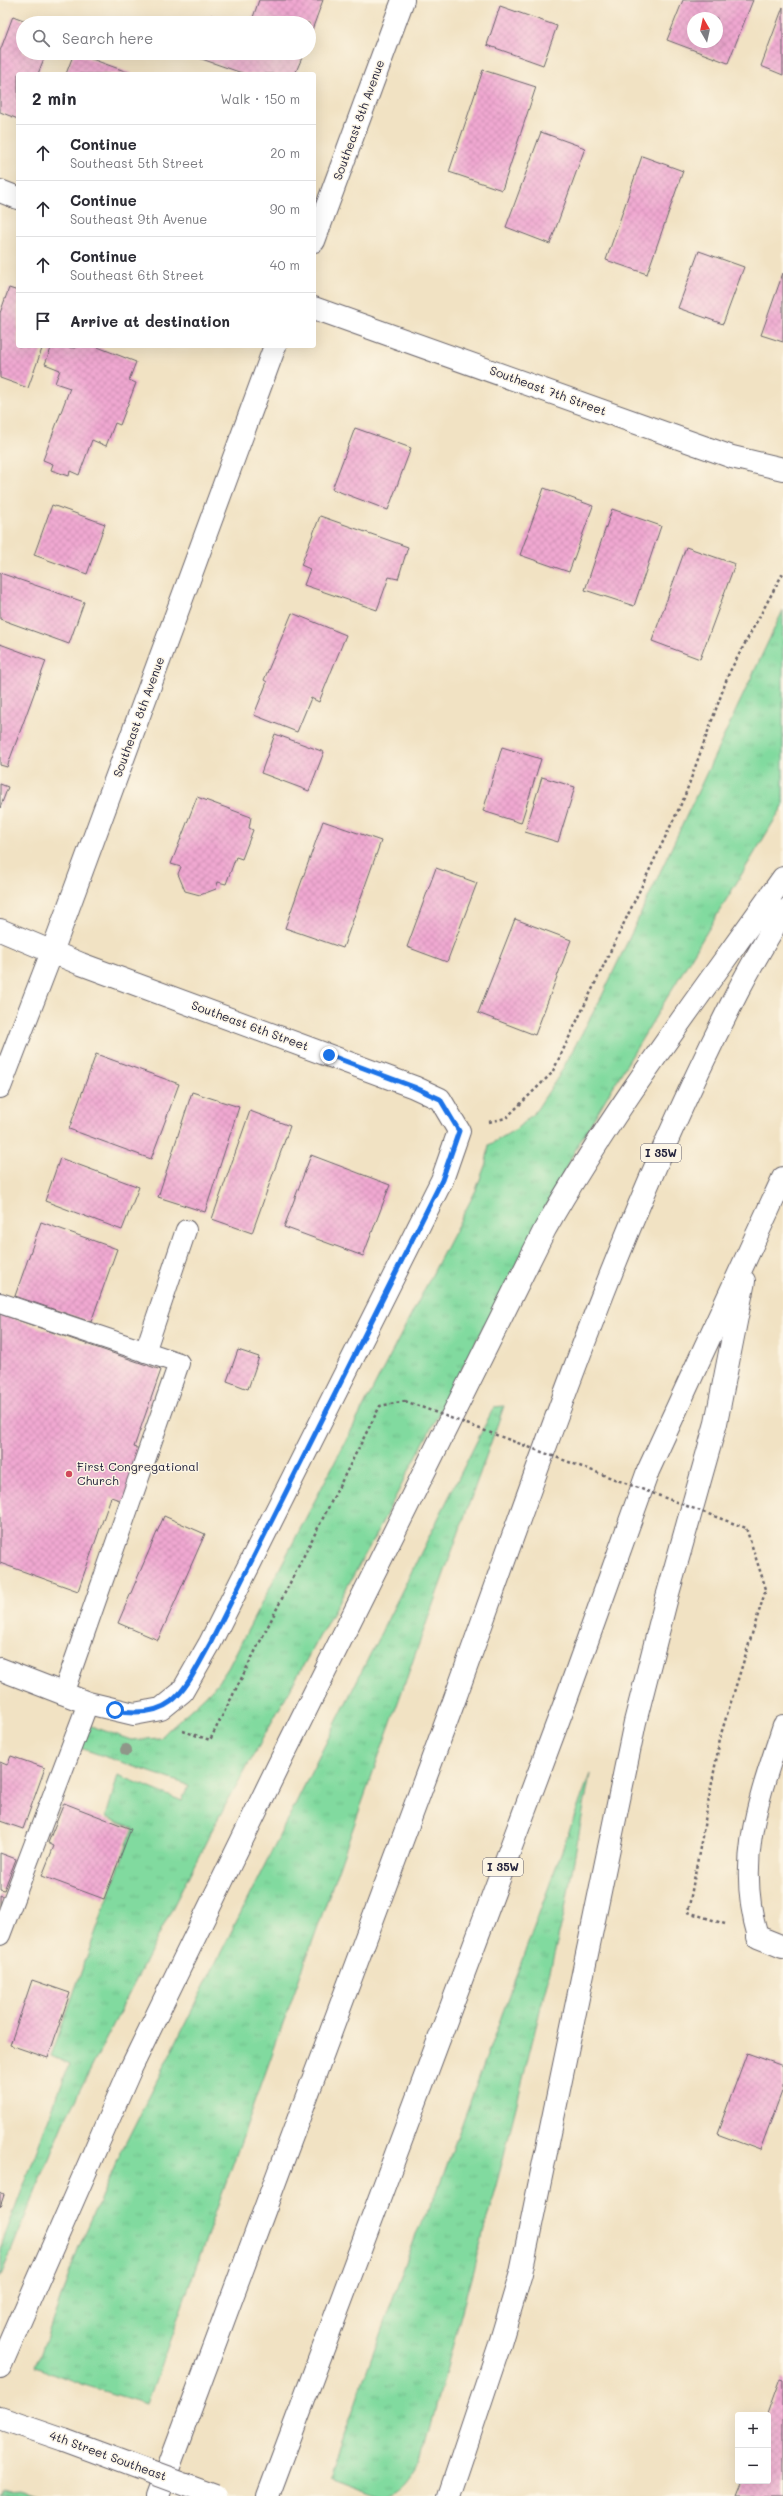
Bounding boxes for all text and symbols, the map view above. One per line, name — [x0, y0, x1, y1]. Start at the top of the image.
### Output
north arrow — [687, 12, 723, 48]
search box — [16, 16, 316, 60]
icon: search — [30, 27, 52, 49]
text: Search here — [62, 28, 153, 48]
street label: Southeast 8th Avenue — [329, 57, 387, 182]
text: 2 min — [32, 87, 77, 109]
text: Walk · 150 m — [220, 90, 300, 107]
text: Continue — [70, 134, 137, 154]
icon: ahead — [32, 142, 54, 164]
text: 20 m — [270, 144, 300, 161]
text: Southeast 5th Street — [70, 154, 204, 171]
text: Continue — [70, 190, 137, 210]
icon: ahead — [32, 198, 54, 220]
text: 90 m — [270, 200, 300, 217]
text: Southeast 9th Avenue — [70, 210, 207, 227]
text: Continue — [70, 246, 137, 266]
icon: ahead — [32, 254, 54, 276]
text: 40 m — [270, 256, 300, 273]
text: Southeast 6th Street — [70, 266, 204, 283]
icon: arrive — [32, 310, 54, 332]
text: Arrive at destination — [70, 311, 230, 331]
street label: Southeast 7th Street — [488, 361, 609, 419]
street label: Southeast 8th Avenue — [109, 654, 167, 779]
street label: Southeast 6th Street — [189, 996, 311, 1054]
route end — [320, 1046, 338, 1064]
road number: I 35W — [641, 1144, 681, 1162]
place label: First Congregational Church — [77, 1458, 199, 1488]
marker: First Congregational Church — [64, 1469, 74, 1479]
route start — [106, 1701, 124, 1719]
road number: I 35W — [483, 1858, 523, 1876]
map controls — [735, 2412, 771, 2484]
button: + — [735, 2412, 771, 2448]
street label: 4th Street Southeast — [48, 2426, 169, 2484]
button: − — [735, 2448, 771, 2484]

